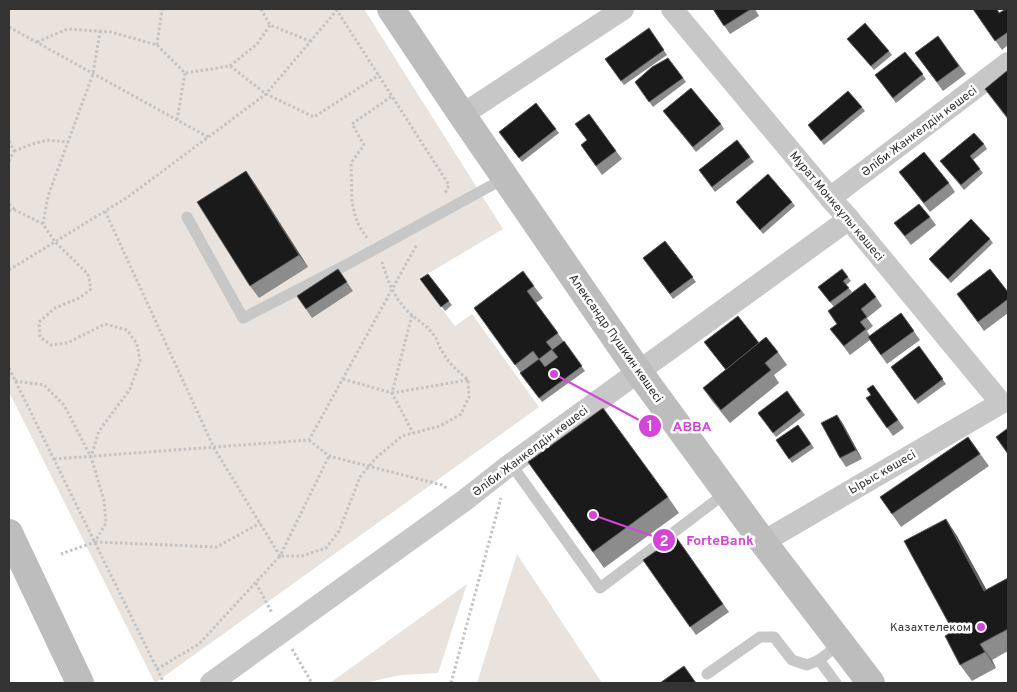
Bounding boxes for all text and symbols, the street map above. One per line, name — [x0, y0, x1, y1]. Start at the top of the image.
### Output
street label: Әліби Жанкелдін көшесі — [858, 83, 981, 181]
street label: Мұрат Монкеұлы көшесі — [786, 148, 887, 265]
street label: Александр Пушкин көшесі — [565, 271, 666, 406]
street label: Әліби Жанкелдін көшесі — [469, 403, 592, 501]
callout: ABBA — [638, 411, 722, 440]
text: 1 — [647, 418, 653, 437]
text: ABBA — [673, 419, 711, 436]
street label: Ырыс көшесі — [846, 447, 919, 499]
callout: ForteBank — [652, 526, 764, 555]
text: 2 — [659, 533, 669, 552]
text: ForteBank — [686, 533, 754, 550]
place label: Казахтелеком — [890, 620, 971, 636]
marker: Казахтелеком — [975, 621, 987, 633]

